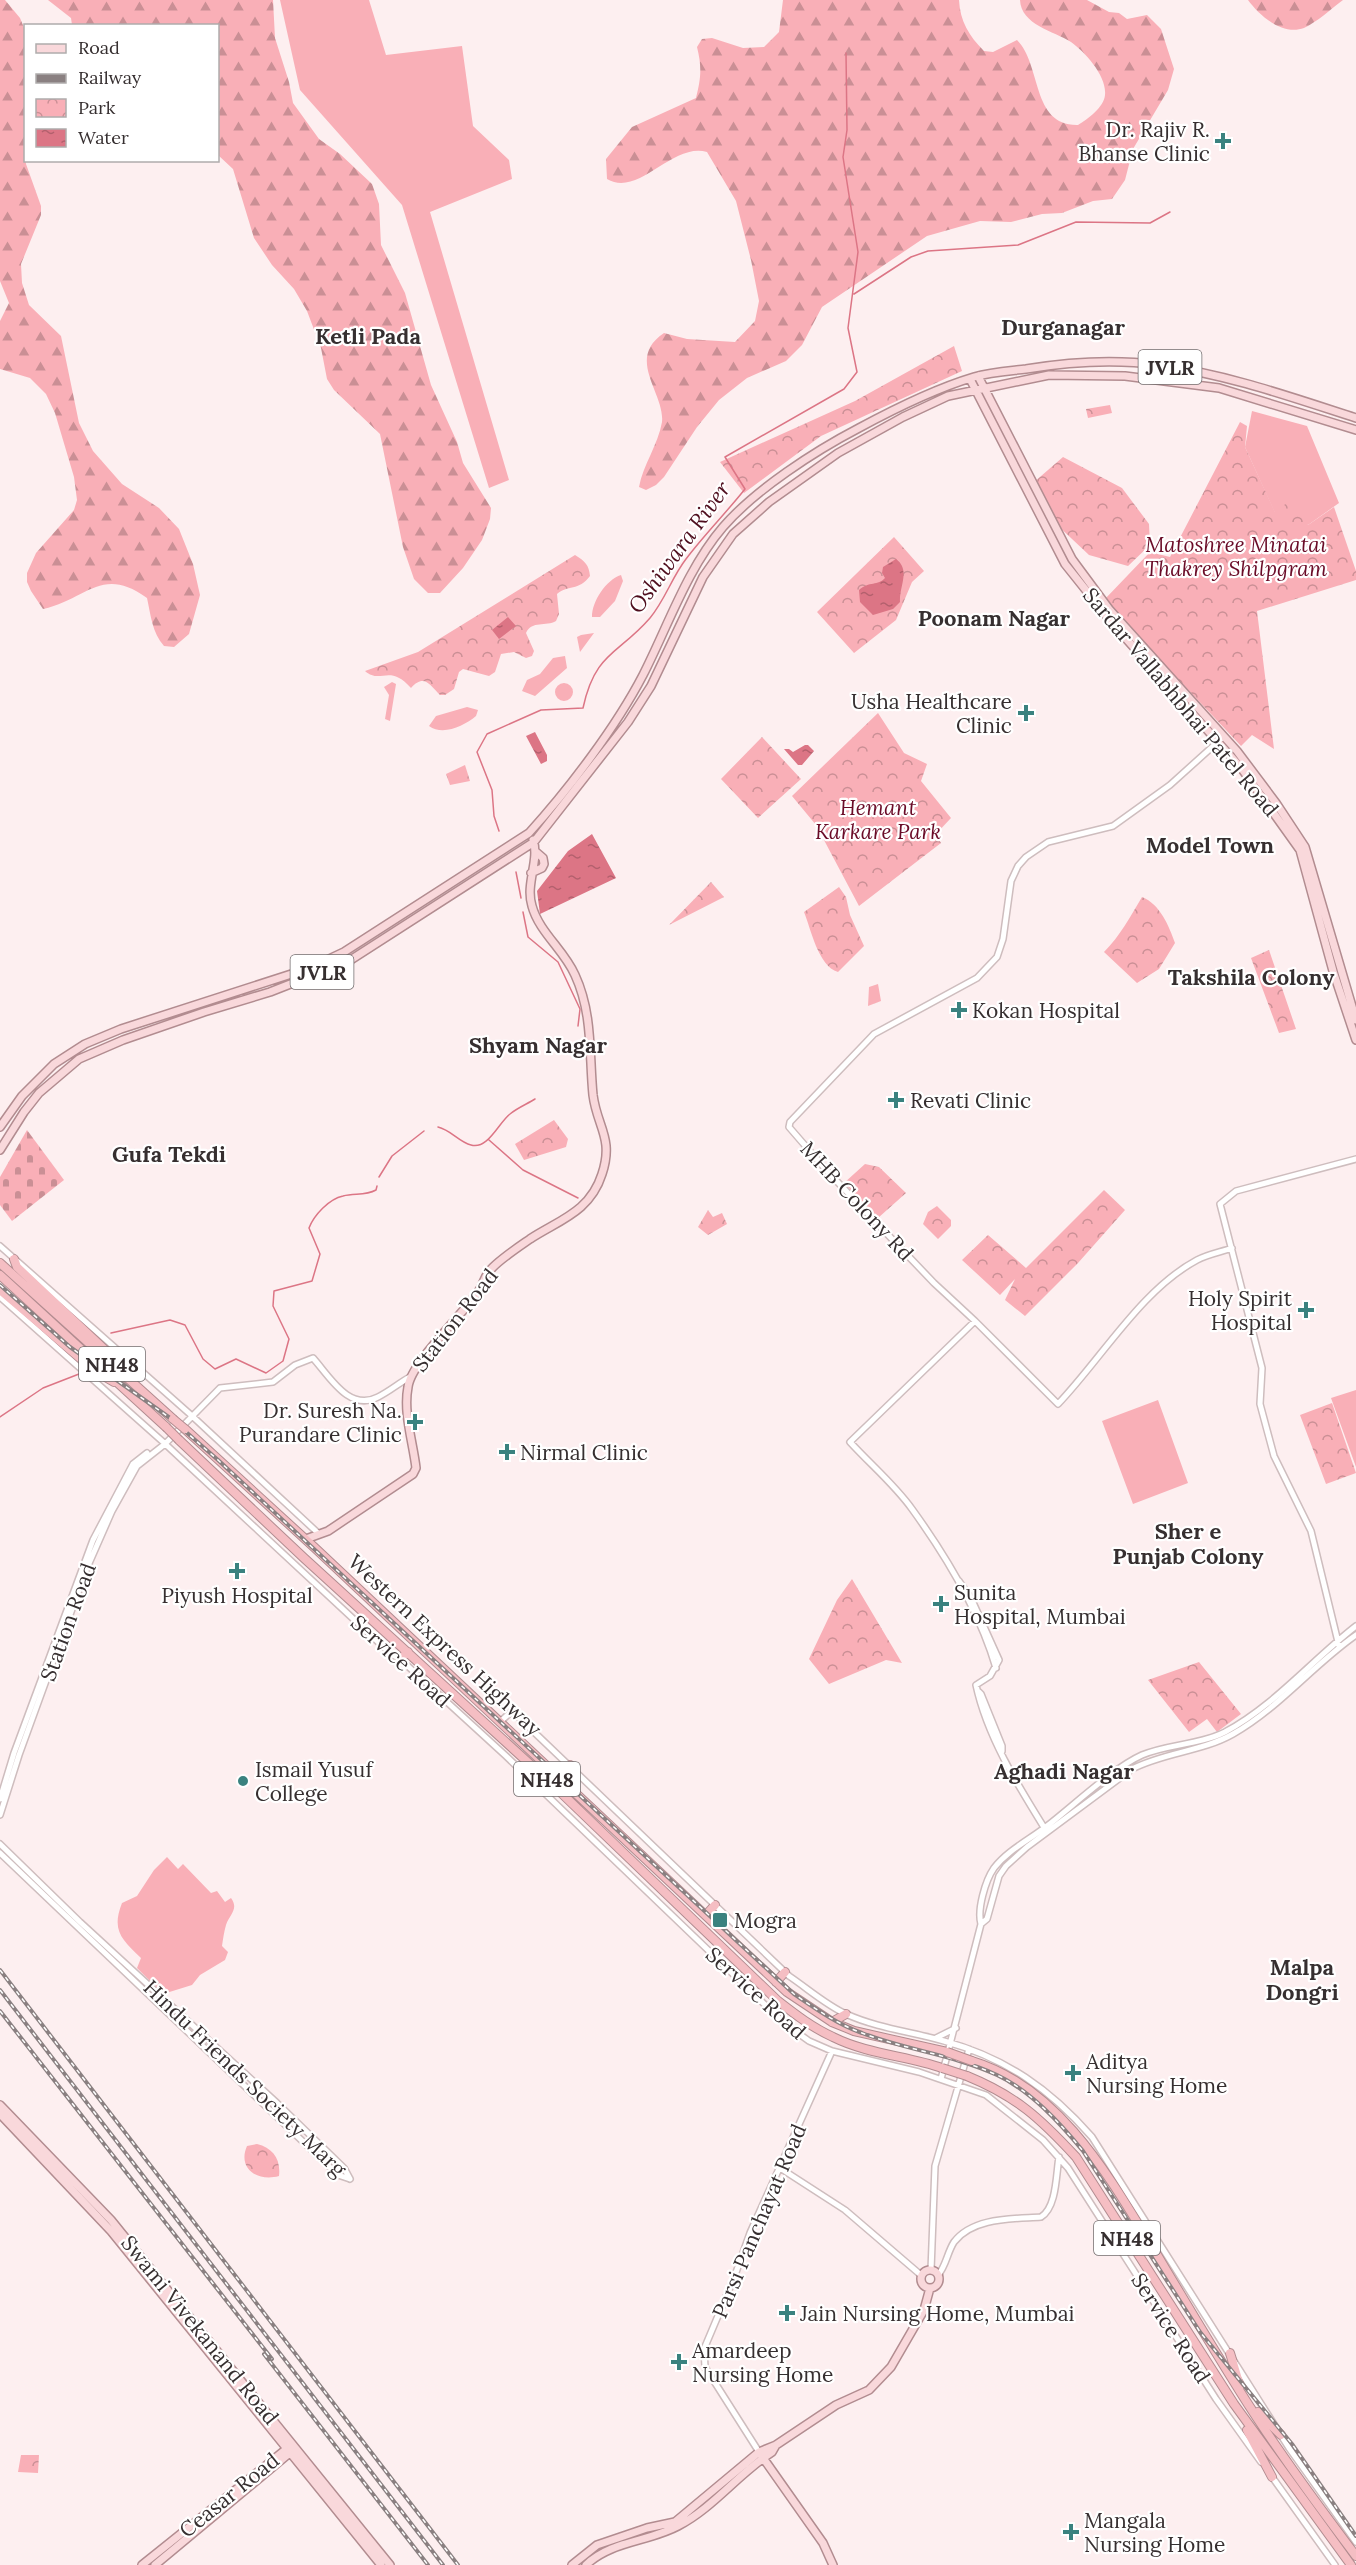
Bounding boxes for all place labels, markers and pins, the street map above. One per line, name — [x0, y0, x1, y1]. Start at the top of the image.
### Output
place label: Dr. Rajiv R. Bhanse Clinic — [1078, 116, 1210, 167]
marker: Dr. Rajiv R. Bhanse Clinic — [1214, 132, 1232, 150]
place label: Usha Healthcare Clinic — [851, 688, 1012, 739]
marker: Usha Healthcare Clinic — [1017, 704, 1035, 722]
place label: Kokan Hospital — [972, 997, 1120, 1024]
marker: Kokan Hospital — [950, 1001, 968, 1019]
place label: Revati Clinic — [910, 1087, 1031, 1114]
marker: Revati Clinic — [887, 1091, 905, 1109]
place label: Holy Spirit Hospital — [1188, 1285, 1293, 1336]
marker: Holy Spirit Hospital — [1297, 1301, 1315, 1319]
place label: Dr. Suresh Na. Purandare Clinic — [239, 1397, 402, 1448]
marker: Dr. Suresh Na. Purandare Clinic — [406, 1413, 424, 1431]
place label: Nirmal Clinic — [520, 1439, 648, 1466]
marker: Nirmal Clinic — [498, 1443, 516, 1461]
marker: Piyush Hospital — [228, 1562, 246, 1580]
place label: Sunita Hospital, Mumbai — [954, 1579, 1126, 1630]
place label: Piyush Hospital — [161, 1582, 313, 1609]
marker: Sunita Hospital, Mumbai — [932, 1595, 950, 1613]
place label: Ismail Yusuf College — [255, 1756, 374, 1807]
marker: Ismail Yusuf College — [236, 1774, 250, 1788]
place label: Mogra — [734, 1907, 797, 1934]
marker: Mogra — [711, 1911, 729, 1929]
place label: Aditya Nursing Home — [1085, 2048, 1228, 2099]
marker: Aditya Nursing Home — [1064, 2064, 1082, 2082]
place label: Jain Nursing Home, Mumbai — [799, 2300, 1075, 2327]
marker: Jain Nursing Home, Mumbai — [778, 2304, 796, 2322]
place label: Amardeep Nursing Home — [691, 2337, 834, 2388]
marker: Amardeep Nursing Home — [670, 2353, 688, 2371]
place label: Mangala Nursing Home — [1084, 2507, 1226, 2558]
marker: Mangala Nursing Home — [1062, 2523, 1080, 2541]

